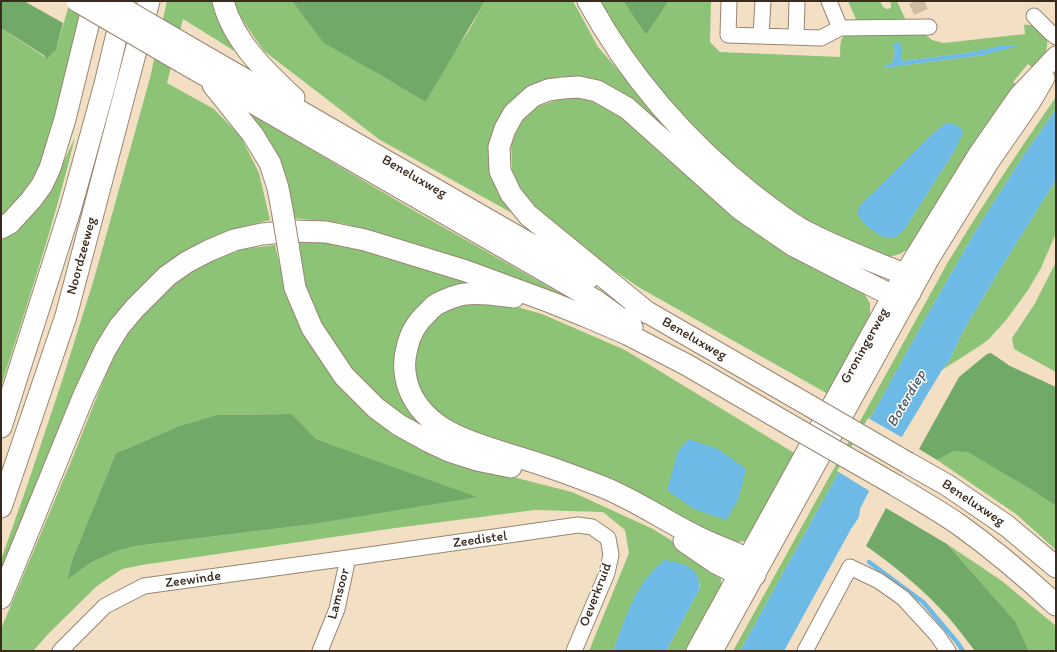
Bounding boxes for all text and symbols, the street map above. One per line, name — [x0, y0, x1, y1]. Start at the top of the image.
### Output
street label: Beneluxweg — [379, 152, 449, 202]
street label: Noordzeeweg — [64, 215, 100, 297]
street label: Groningerweg — [837, 305, 893, 387]
street label: Beneluxweg — [659, 314, 729, 364]
water label: Boterdiep — [884, 367, 930, 431]
street label: Beneluxweg — [938, 476, 1008, 530]
street label: Zeedistel — [452, 528, 508, 552]
street label: Oeverkruid — [576, 561, 616, 629]
street label: Lamsoor — [324, 567, 354, 621]
street label: Zeewinde — [164, 568, 222, 592]

